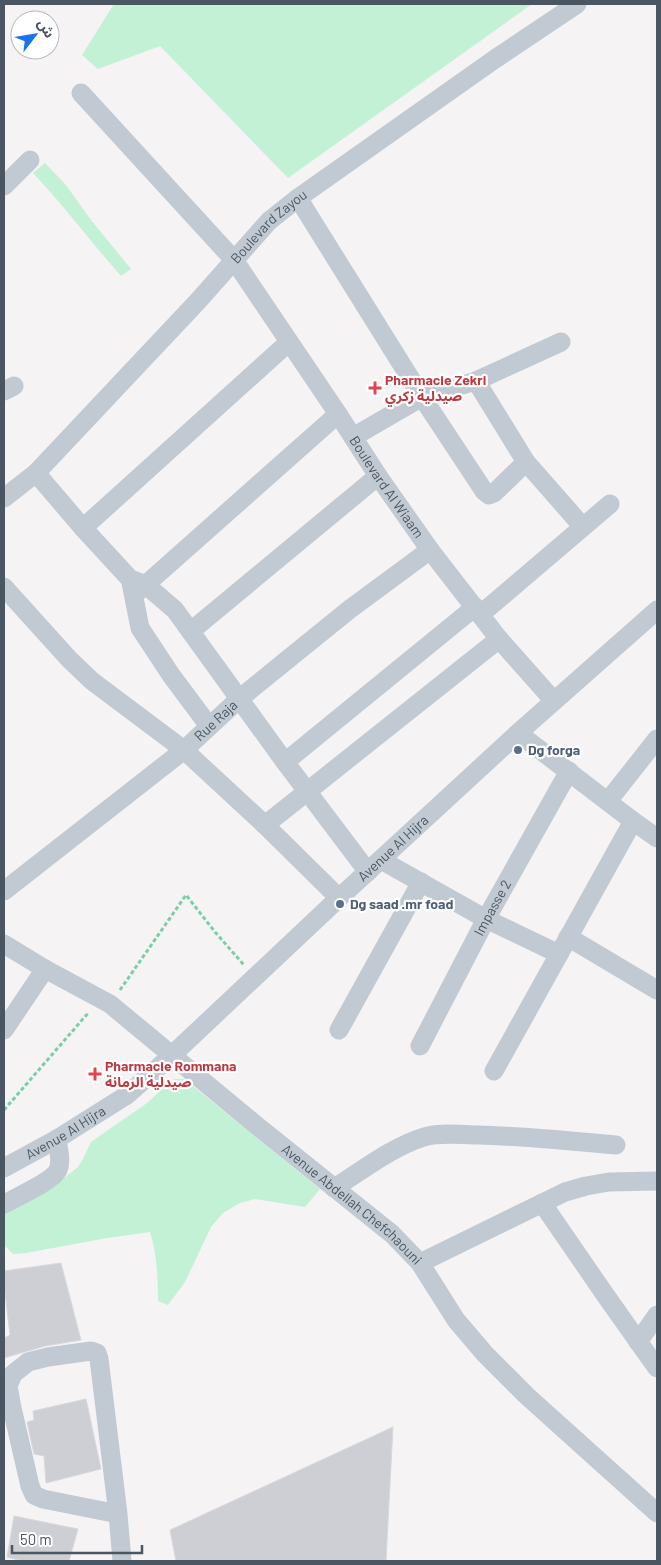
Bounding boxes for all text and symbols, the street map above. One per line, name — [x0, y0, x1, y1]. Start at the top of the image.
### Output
north arrow — [10, 10, 60, 60]
text: ش — [34, 15, 59, 41]
street label: Boulevard Zayou — [227, 185, 310, 266]
place label: Pharmacie Zekri صيدلية زكري — [385, 371, 486, 407]
marker: Pharmacie Zekri صيدلية زكري — [369, 382, 381, 394]
street label: Boulevard Al Wiaam — [346, 432, 428, 541]
street label: Rue Raja — [190, 696, 241, 744]
place label: Dg forga — [528, 741, 580, 758]
marker: Dg forga — [512, 744, 524, 756]
street label: Avenue Al Hijra — [354, 811, 432, 885]
street label: Impasse 2 — [470, 877, 514, 938]
place label: Dg saad .mr foad — [350, 895, 453, 912]
marker: Dg saad .mr foad — [334, 898, 346, 910]
place label: Pharmacie Rommana صيدلية الرمانة — [105, 1057, 237, 1091]
marker: Pharmacie Rommana صيدلية الرمانة — [89, 1068, 101, 1080]
street label: Avenue Al Hijra — [22, 1102, 108, 1163]
street label: Avenue Abdellah Chefchaouni — [279, 1140, 426, 1268]
scale bar — [12, 1522, 142, 1554]
text: 50 m — [20, 1530, 52, 1548]

